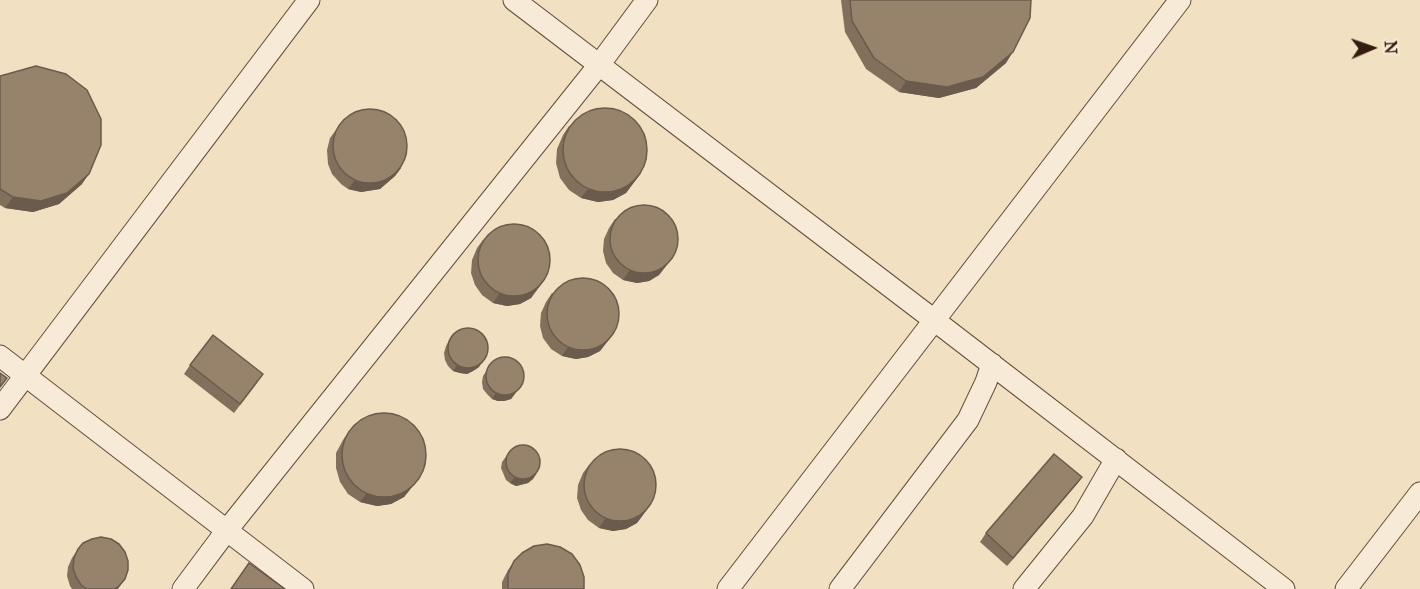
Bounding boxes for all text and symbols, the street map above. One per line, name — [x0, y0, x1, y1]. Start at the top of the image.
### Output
north arrow — [1342, 18, 1402, 78]
text: N — [1381, 40, 1400, 54]

